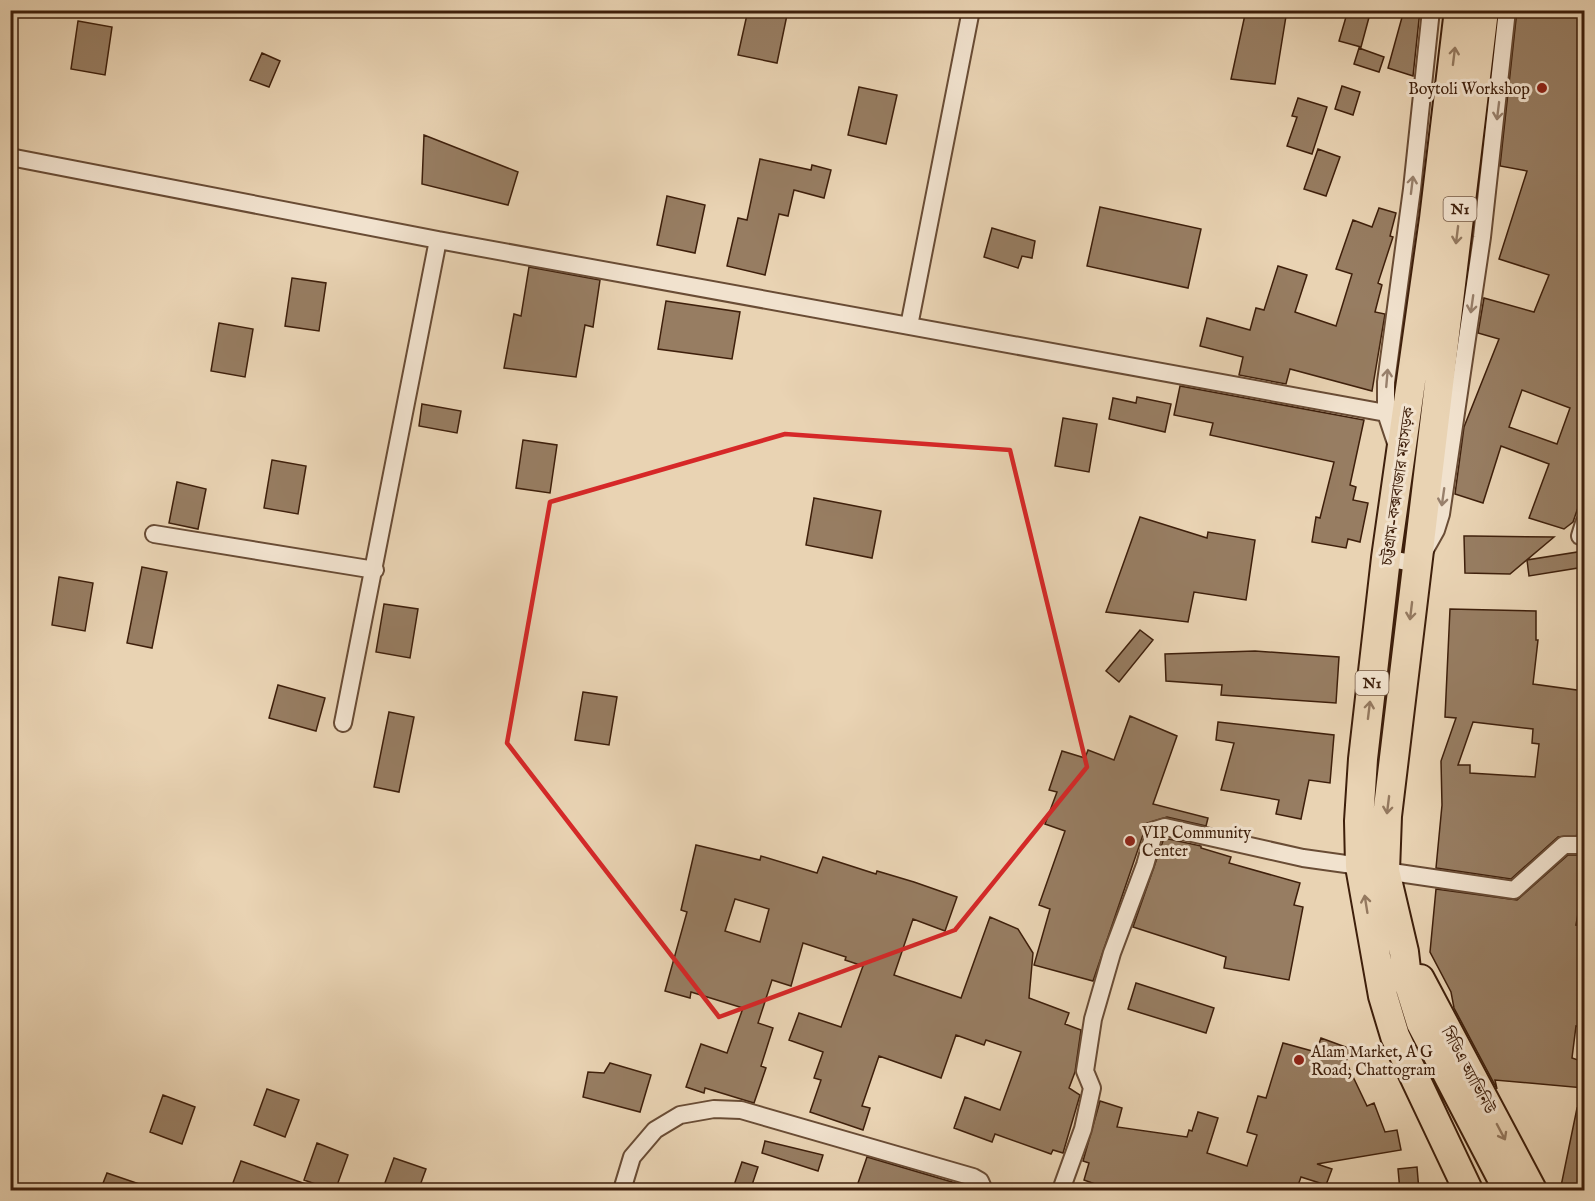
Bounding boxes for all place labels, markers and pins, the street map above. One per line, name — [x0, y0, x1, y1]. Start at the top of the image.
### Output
place label: Boytoli Workshop — [1408, 80, 1530, 100]
marker: Boytoli Workshop — [1535, 81, 1549, 95]
place label: VIP Community Center — [1141, 824, 1251, 862]
marker: VIP Community Center — [1123, 834, 1137, 848]
place label: Alam Market, A G Road, Chattogram — [1310, 1043, 1436, 1081]
marker: Alam Market, A G Road, Chattogram — [1292, 1053, 1306, 1067]

